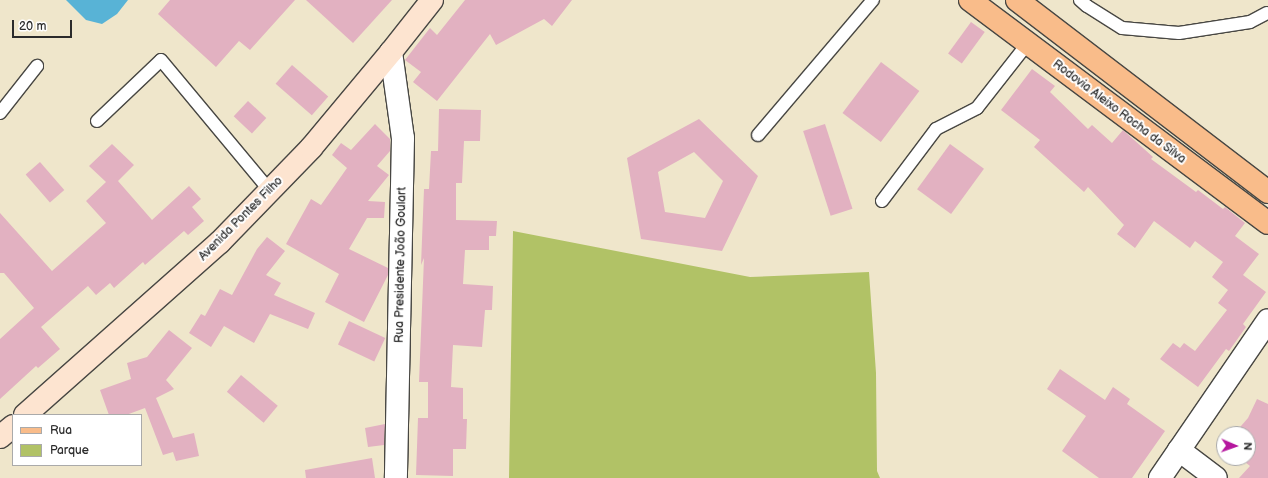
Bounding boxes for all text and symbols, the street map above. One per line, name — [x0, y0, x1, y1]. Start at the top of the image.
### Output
scale bar — [14, 12, 74, 38]
text: 20 m — [19, 19, 46, 34]
street label: Rodovia Aleixo Rocha da Silva — [1050, 57, 1188, 167]
street label: Avenida Pontes Filho — [196, 174, 286, 264]
street label: Rua Presidente João Goulart — [392, 186, 410, 344]
legend — [12, 414, 142, 466]
text: Rua — [50, 423, 72, 438]
north arrow — [1216, 426, 1256, 466]
text: N — [1241, 442, 1254, 451]
text: Parque — [50, 443, 89, 458]

